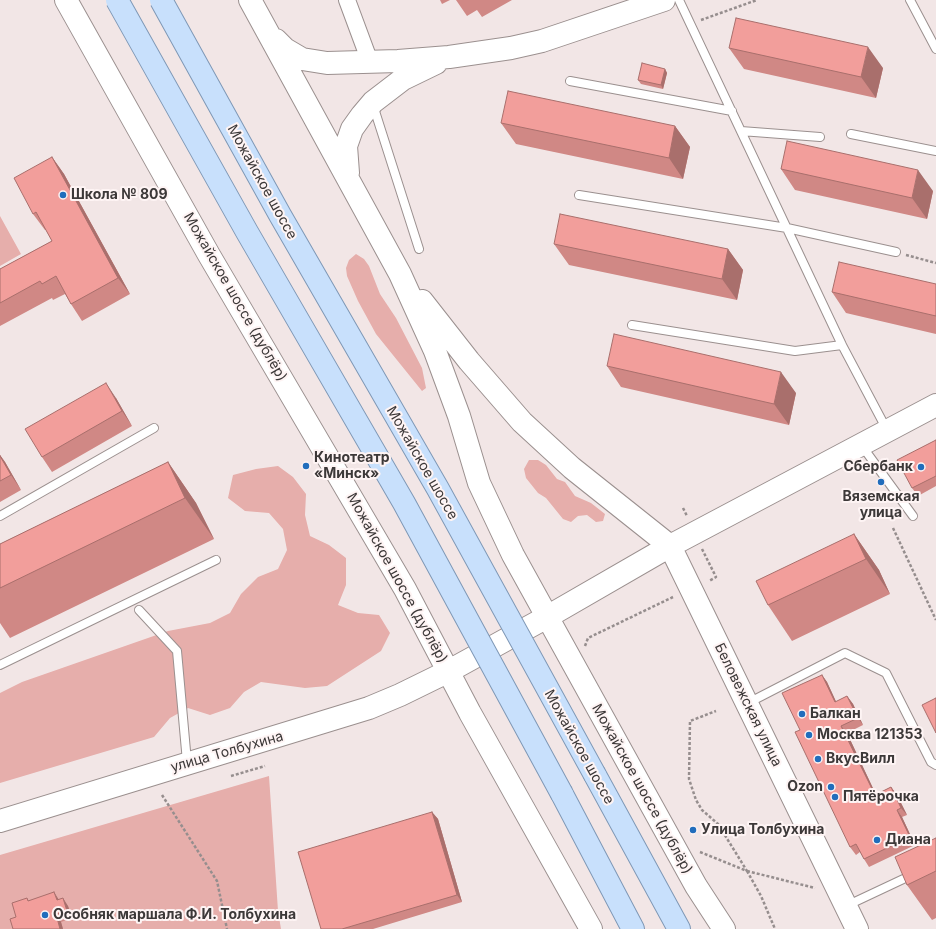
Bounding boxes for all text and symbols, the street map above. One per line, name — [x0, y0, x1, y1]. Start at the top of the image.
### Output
street label: Можайское шоссе — [224, 122, 300, 242]
place label: Школа № 809 — [71, 187, 168, 203]
marker: Школа № 809 — [58, 190, 68, 200]
street label: Можайское шоссе (дублёр) — [180, 210, 290, 384]
street label: Можайское шоссе — [383, 403, 461, 523]
place label: Кинотеатр «Минск» — [314, 450, 390, 482]
place label: Сбербанк — [843, 459, 913, 475]
marker: Кинотеатр «Минск» — [301, 461, 311, 471]
marker: Сбербанк — [916, 462, 926, 472]
marker: Вяземская улица — [876, 477, 886, 487]
place label: Вяземская улица — [843, 489, 919, 522]
street label: Можайское шоссе (дублёр) — [343, 490, 451, 666]
street label: Беловежская улица — [711, 640, 785, 770]
street label: Можайское шоссе — [541, 687, 617, 807]
street label: Можайское шоссе (дублёр) — [588, 701, 696, 877]
place label: Балкан — [810, 706, 861, 722]
marker: Балкан — [797, 709, 807, 719]
place label: Москва 121353 — [817, 727, 922, 743]
street label: улица Толбухина — [169, 728, 285, 776]
marker: Москва 121353 — [804, 730, 814, 740]
place label: ВкусВилл — [826, 751, 895, 767]
marker: ВкусВилл — [813, 754, 823, 764]
place label: Ozon — [787, 779, 823, 795]
marker: Ozon — [826, 782, 836, 792]
place label: Пятёрочка — [843, 789, 919, 805]
marker: Пятёрочка — [830, 792, 840, 802]
place label: Улица Толбухина — [701, 822, 824, 838]
marker: Улица Толбухина — [688, 825, 698, 835]
place label: Диана — [885, 832, 931, 848]
marker: Диана — [872, 835, 882, 845]
place label: Особняк маршала Ф.И. Толбухина — [53, 907, 296, 923]
marker: Особняк маршала Ф.И. Толбухина — [40, 910, 50, 920]

